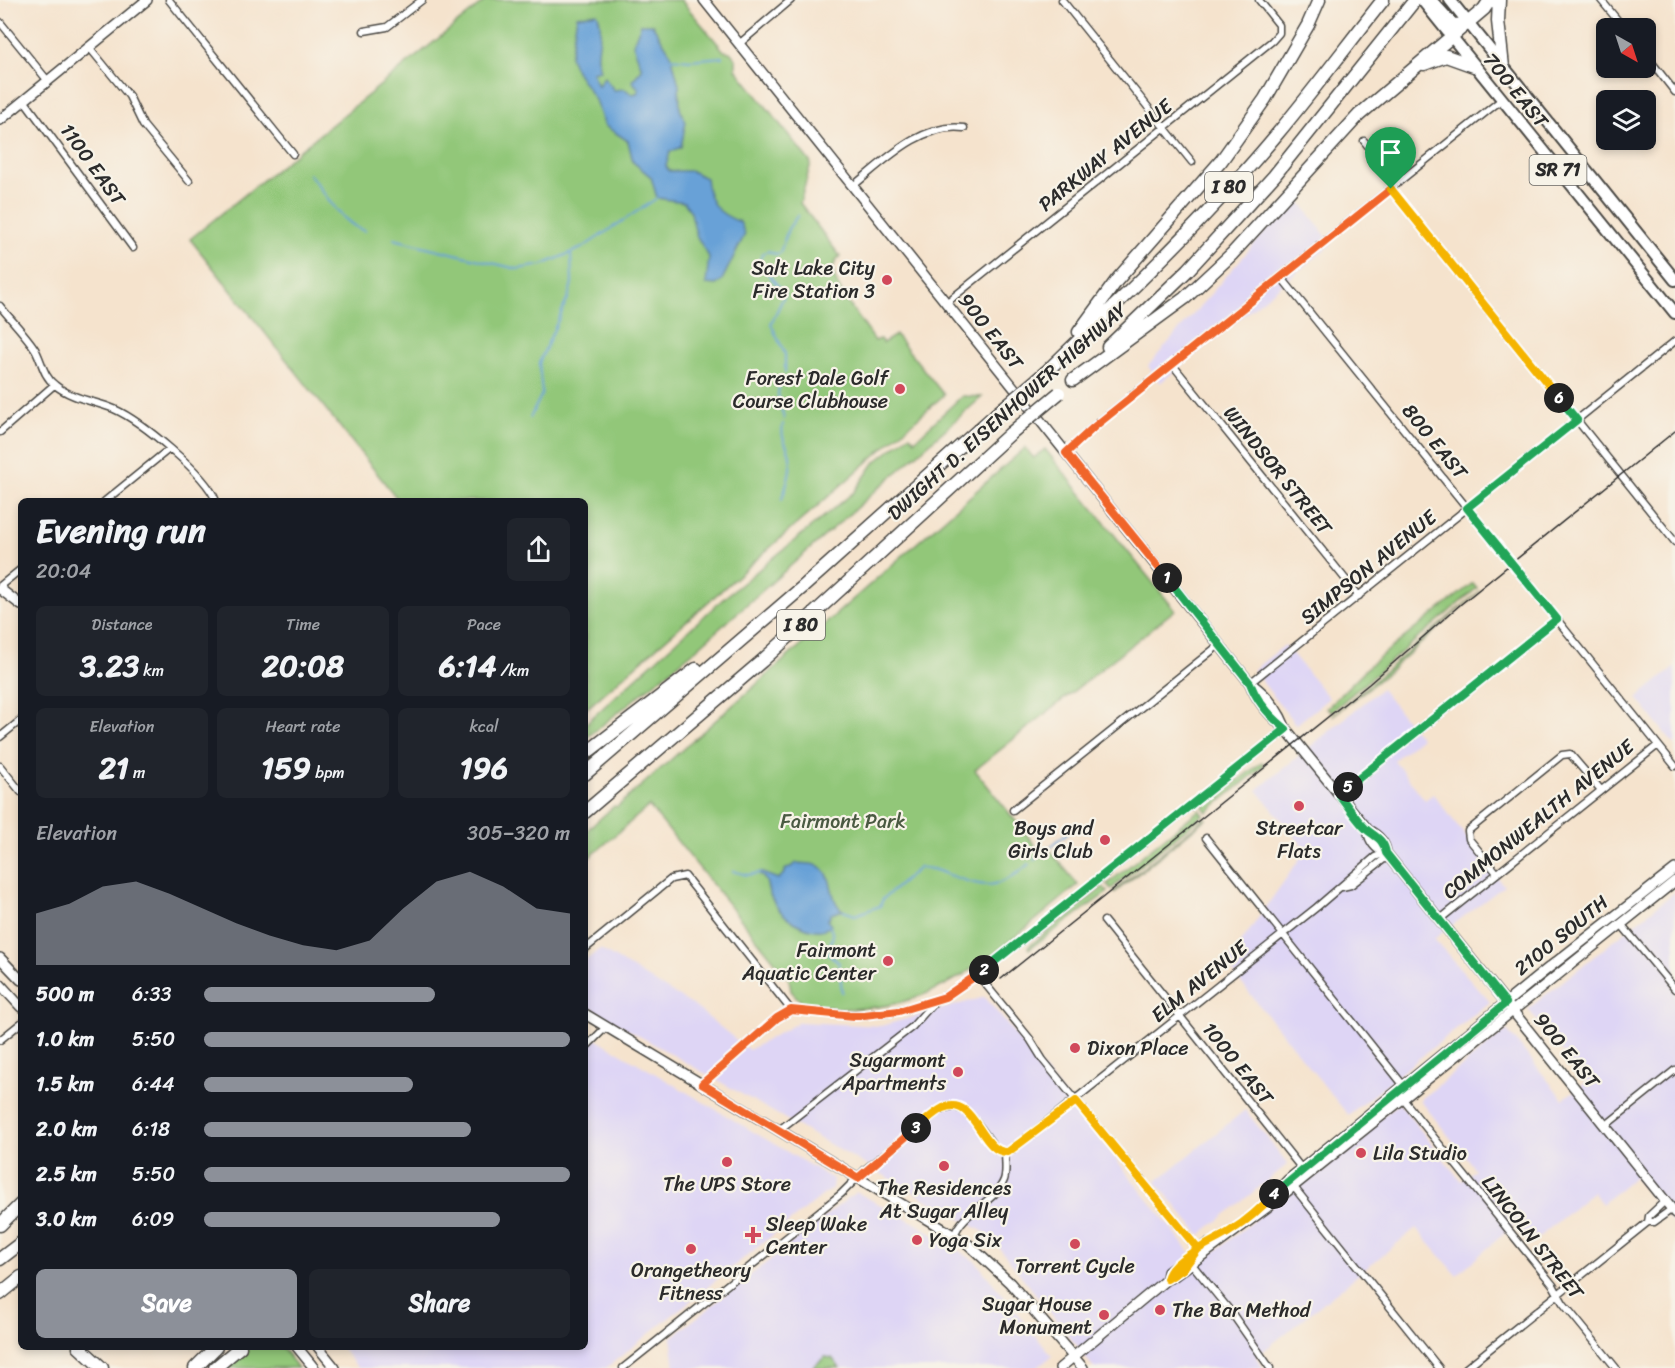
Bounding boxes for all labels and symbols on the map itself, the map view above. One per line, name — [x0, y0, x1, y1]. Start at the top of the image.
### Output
north arrow — [1596, 18, 1656, 78]
street label: 700 EAST — [1474, 45, 1558, 137]
street label: PARKWAY AVENUE — [1030, 89, 1182, 221]
street label: 1100 EAST — [51, 116, 135, 214]
pin — [1365, 127, 1416, 189]
road number: SR 71 — [1530, 155, 1586, 185]
road number: I 80 — [1205, 172, 1253, 202]
place label: Salt Lake City Fire Station 3 — [751, 251, 876, 309]
marker: Salt Lake City Fire Station 3 — [880, 273, 894, 287]
street label: 900 EAST — [949, 285, 1033, 379]
street label: DWIGHT D. EISENHOWER HIGHWAY — [879, 292, 1137, 530]
place label: Forest Dale Golf Course Clubhouse — [733, 361, 890, 419]
marker: Forest Dale Golf Course Clubhouse — [893, 382, 907, 396]
pin: 6 — [1544, 383, 1574, 413]
street label: 800 EAST — [1393, 395, 1477, 488]
street label: WINDSOR STREET — [1214, 398, 1342, 544]
street label: SIMPSON AVENUE — [1292, 500, 1446, 634]
pin: 1 — [1152, 563, 1182, 593]
road number: I 80 — [777, 610, 825, 640]
street label: COMMONWEALTH AVENUE — [1434, 729, 1644, 908]
pin: 5 — [1333, 772, 1363, 802]
marker: Streetcar Flats — [1292, 799, 1306, 813]
park label: Fairmont Park — [780, 804, 906, 839]
place label: Boys and Girls Club — [1008, 811, 1094, 869]
place label: Streetcar Flats — [1256, 811, 1344, 869]
marker: Boys and Girls Club — [1098, 833, 1112, 847]
street label: 2100 SOUTH — [1506, 886, 1617, 985]
street label: ELM AVENUE — [1143, 930, 1257, 1032]
place label: Fairmont Aquatic Center — [741, 933, 877, 991]
marker: Fairmont Aquatic Center — [881, 954, 895, 968]
pin: 2 — [969, 955, 999, 985]
street label: 900 EAST — [1525, 1004, 1609, 1097]
street label: 1000 EAST — [1193, 1014, 1283, 1114]
place label: Dixon Place — [1087, 1031, 1189, 1066]
marker: Dixon Place — [1068, 1041, 1082, 1055]
place label: Sugarmont Apartments — [841, 1043, 947, 1101]
marker: Sugarmont Apartments — [951, 1065, 965, 1079]
pin: 3 — [901, 1113, 931, 1143]
place label: Lila Studio — [1373, 1136, 1467, 1171]
marker: Lila Studio — [1354, 1146, 1368, 1160]
marker: The UPS Store — [720, 1155, 734, 1169]
marker: The Residences At Sugar Alley — [937, 1159, 951, 1173]
place label: The UPS Store — [663, 1167, 791, 1202]
street label: LINCOLN STREET — [1472, 1167, 1593, 1308]
place label: The Residences At Sugar Alley — [877, 1171, 1012, 1229]
pin: 4 — [1259, 1179, 1289, 1209]
place label: Sleep Wake Center — [766, 1207, 867, 1265]
place label: Yoga Six — [929, 1223, 1002, 1258]
marker: Sleep Wake Center — [744, 1226, 762, 1244]
marker: Yoga Six — [910, 1233, 924, 1247]
marker: Torrent Cycle — [1068, 1237, 1082, 1251]
marker: Orangetheory Fitness — [684, 1242, 698, 1256]
place label: Torrent Cycle — [1015, 1249, 1135, 1284]
place label: Orangetheory Fitness — [631, 1253, 752, 1311]
place label: Sugar House Monument — [982, 1287, 1092, 1345]
place label: The Bar Method — [1172, 1293, 1312, 1328]
marker: The Bar Method — [1153, 1303, 1167, 1317]
marker: Sugar House Monument — [1097, 1308, 1111, 1322]

